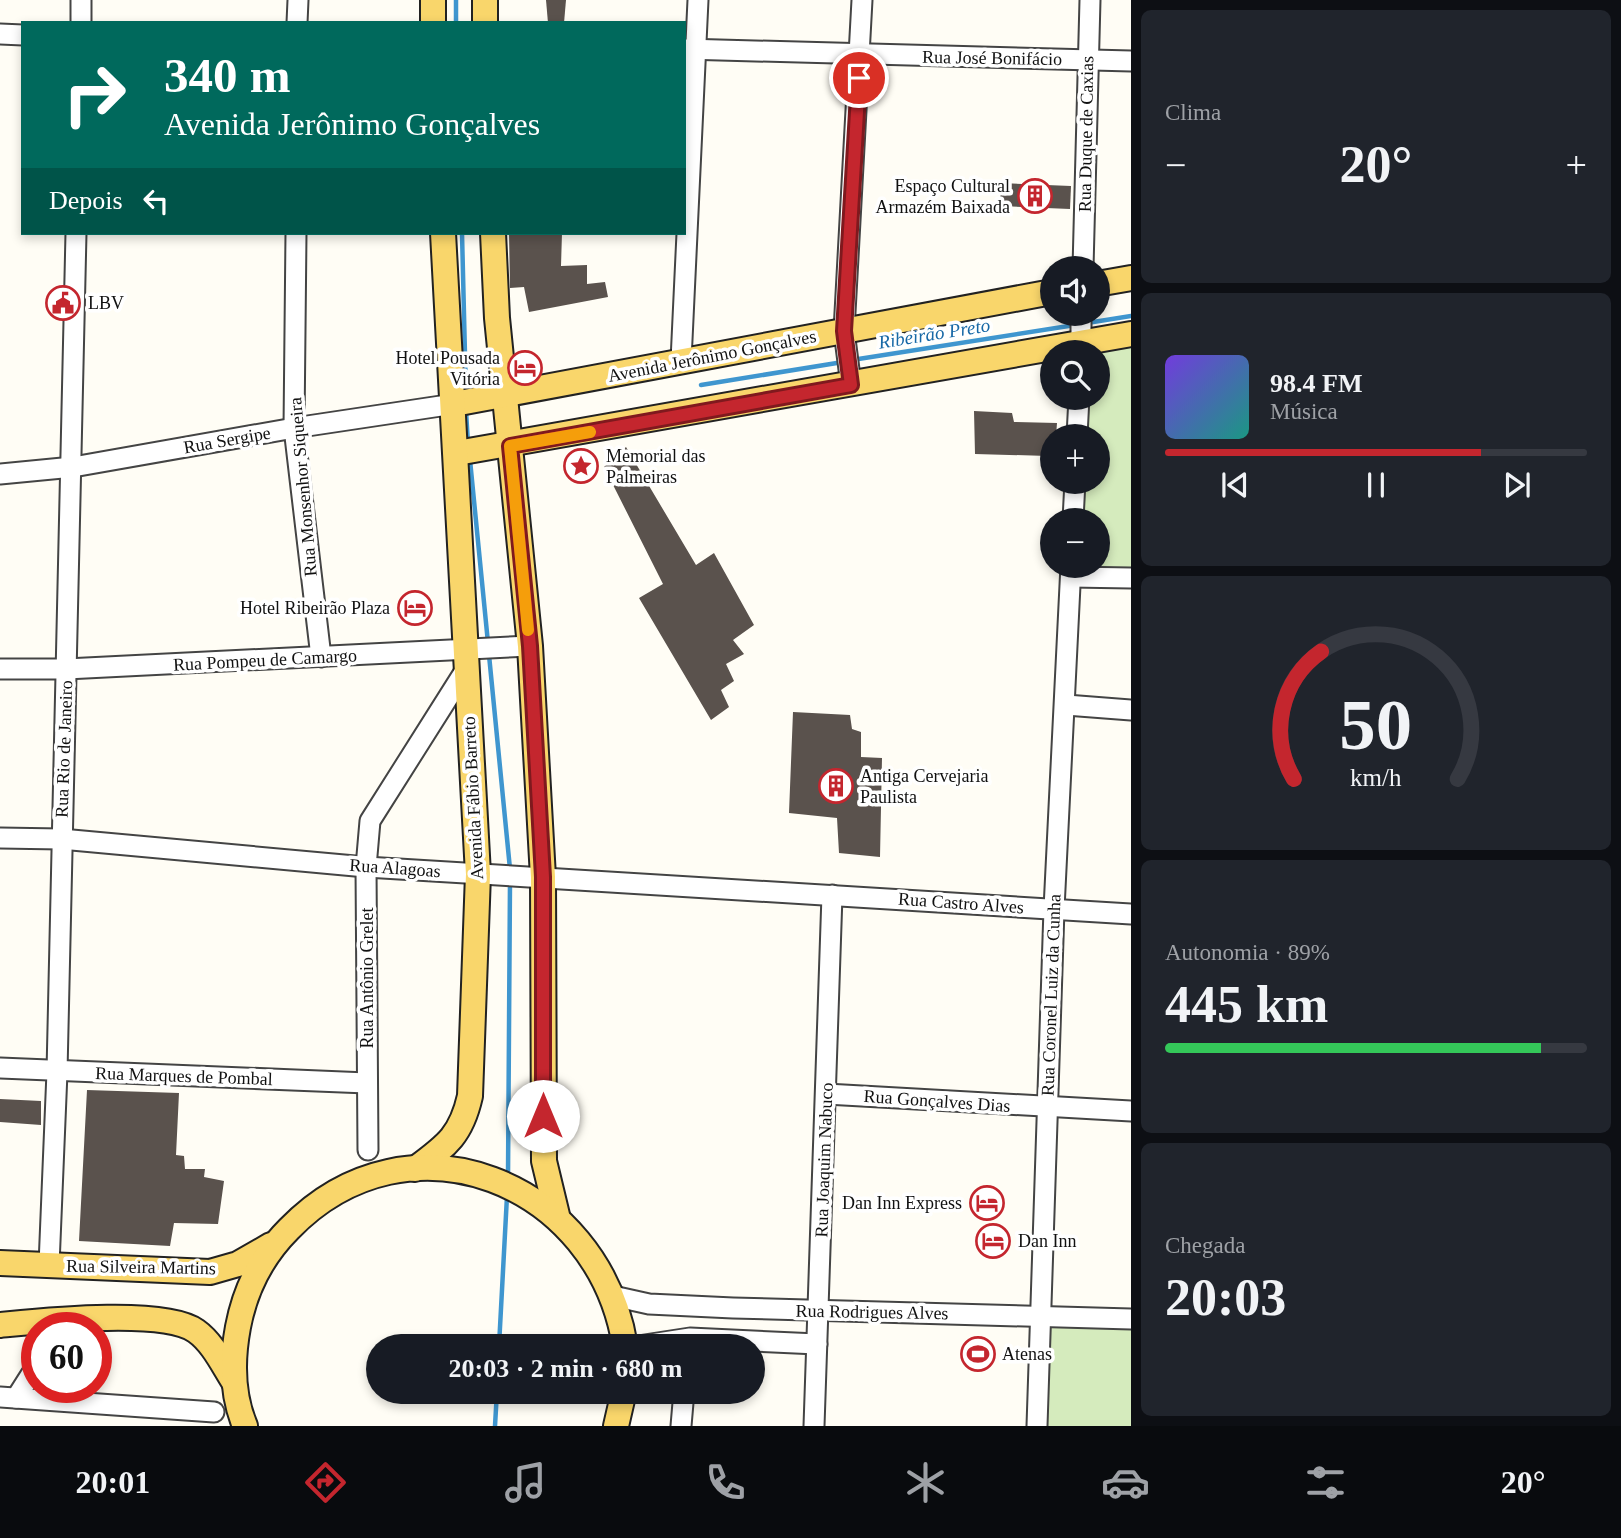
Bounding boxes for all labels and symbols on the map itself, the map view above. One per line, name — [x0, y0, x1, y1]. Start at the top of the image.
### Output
street label: Rua José Bonifácio — [922, 47, 1062, 69]
pin — [829, 48, 889, 108]
street label: Rua Duque de Caxias — [1075, 56, 1097, 212]
place label: Espaço Cultural Armazém Baixada — [876, 176, 1010, 217]
building icon: Espaço Cultural Armazém Baixada — [1016, 177, 1054, 215]
public building icon: LBV — [44, 284, 82, 322]
place label: LBV — [88, 293, 124, 313]
water label: Ribeirão Preto — [876, 314, 991, 353]
street label: Avenida Jerônimo Gonçalves — [606, 326, 818, 386]
place label: Hotel Pousada Vitória — [396, 348, 500, 389]
hotel icon: Hotel Pousada Vitória — [506, 349, 544, 387]
street label: Rua Monsenhor Siqueira — [285, 396, 321, 578]
street label: Rua Sergipe — [182, 422, 272, 458]
place label: Memorial das Palmeiras — [606, 446, 705, 487]
place icon: Memorial das Palmeiras — [562, 447, 600, 485]
hotel icon: Hotel Ribeirão Plaza — [396, 589, 434, 627]
place label: Hotel Ribeirão Plaza — [240, 598, 390, 618]
street label: Rua Pompeu de Camargo — [173, 645, 357, 675]
street label: Rua Rio de Janeiro — [52, 680, 76, 818]
street label: Avenida Fábio Barreto — [459, 716, 487, 880]
place label: Antiga Cervejaria Paulista — [860, 766, 988, 807]
building icon: Antiga Cervejaria Paulista — [817, 767, 855, 805]
street label: Rua Alagoas — [349, 855, 441, 881]
street label: Rua Castro Alves — [897, 889, 1025, 917]
street label: Rua Coronel Luiz da Cunha — [1037, 894, 1065, 1096]
street label: Rua Antônio Grelet — [357, 908, 377, 1048]
street label: Rua Marques de Pombal — [95, 1063, 273, 1089]
position arrow — [506, 1079, 580, 1153]
street label: Rua Joaquim Nabuco — [811, 1082, 837, 1238]
street label: Rua Gonçalves Dias — [863, 1086, 1011, 1116]
hotel icon: Dan Inn Express — [968, 1184, 1006, 1222]
place label: Dan Inn Express — [842, 1193, 962, 1213]
hotel icon: Dan Inn — [974, 1222, 1012, 1260]
place label: Dan Inn — [1018, 1231, 1076, 1251]
street label: Rua Silveira Martins — [66, 1256, 216, 1278]
street label: Rua Rodrigues Alves — [795, 1301, 949, 1323]
speed limit sign: 60 — [21, 1312, 112, 1403]
sports icon: Atenas — [959, 1335, 997, 1373]
place label: Atenas — [1002, 1344, 1052, 1364]

